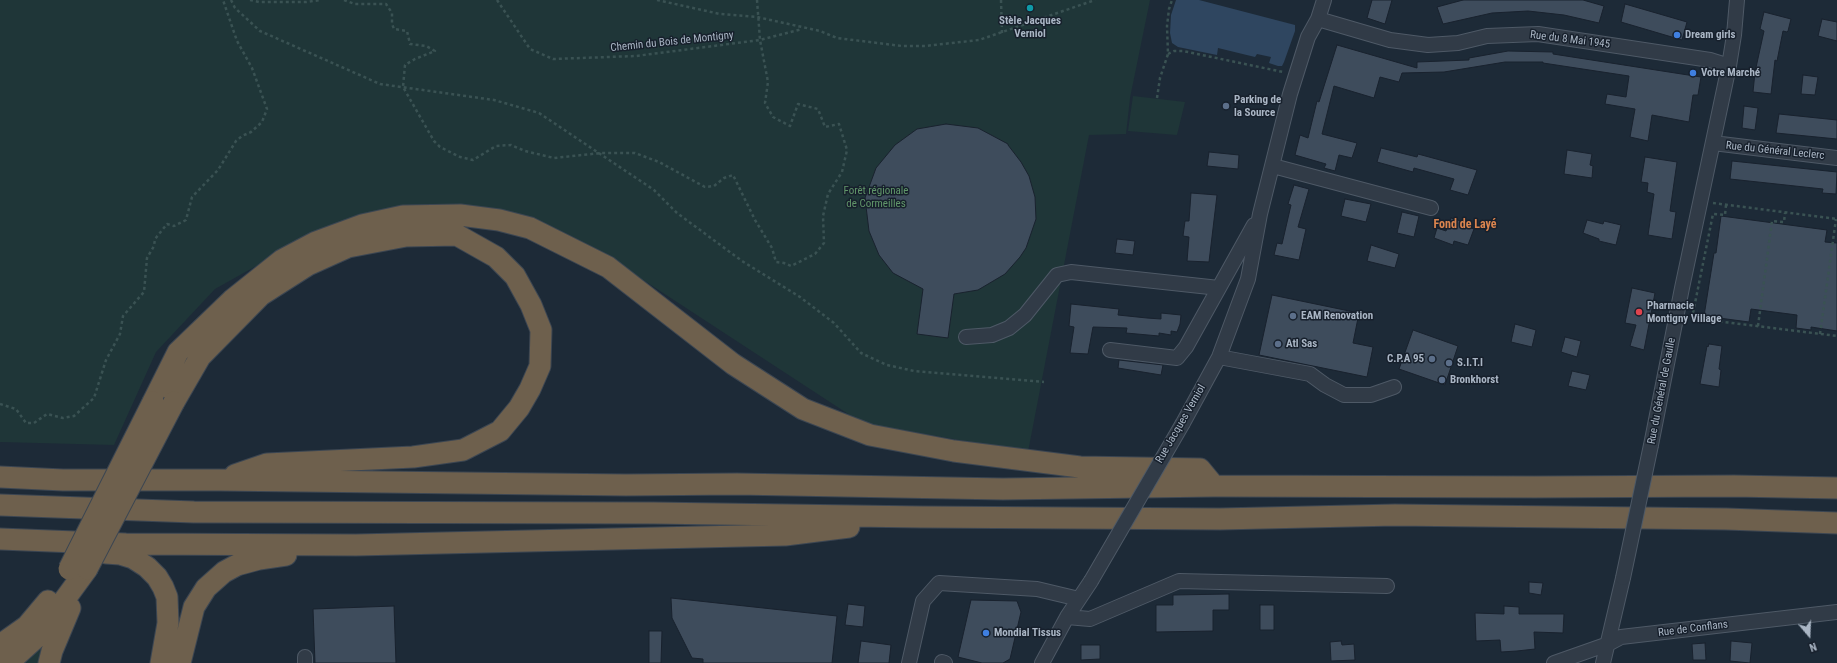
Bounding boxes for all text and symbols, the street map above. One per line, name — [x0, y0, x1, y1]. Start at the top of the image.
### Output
marker: Stèle Jacques Verniol — [1025, 3, 1035, 13]
place label: Stèle Jacques Verniol — [999, 14, 1061, 40]
place label: Dream girls — [1685, 28, 1736, 42]
street label: Chemin du Bois de Montigny — [610, 29, 734, 55]
street label: Rue du 8 Mai 1945 — [1529, 29, 1611, 51]
marker: Dream girls — [1672, 30, 1682, 40]
place label: Votre Marché — [1701, 66, 1760, 80]
marker: Votre Marché — [1688, 68, 1698, 78]
place label: Parking de la Source — [1234, 93, 1281, 119]
marker: Parking de la Source — [1221, 101, 1231, 111]
street label: Rue du Général Leclerc — [1725, 139, 1825, 163]
park label: Forêt régionale de Cormeilles — [843, 184, 909, 210]
district label: Fond de Layé — [1434, 218, 1496, 232]
place label: Pharmacie Montigny Village — [1647, 299, 1721, 325]
marker: Pharmacie Montigny Village — [1634, 307, 1644, 317]
place label: EAM Renovation — [1301, 309, 1373, 323]
marker: EAM Renovation — [1288, 311, 1298, 321]
place label: Atl Sas — [1286, 337, 1317, 351]
street label: Rue du Général de Gaulle — [1645, 337, 1679, 445]
marker: Atl Sas — [1273, 339, 1283, 349]
place label: C.P.A 95 — [1387, 352, 1424, 366]
marker: C.P.A 95 — [1427, 354, 1437, 364]
place label: S.I.T.I — [1457, 356, 1483, 370]
marker: S.I.T.I — [1444, 358, 1454, 368]
place label: Bronkhorst — [1450, 373, 1499, 387]
marker: Bronkhorst — [1437, 375, 1447, 385]
street label: Rue Jacques Verniol — [1153, 382, 1209, 466]
north arrow — [1789, 615, 1829, 655]
street label: Rue de Conflans — [1657, 618, 1729, 640]
place label: Mondial Tissus — [994, 626, 1061, 640]
marker: Mondial Tissus — [981, 628, 991, 638]
text: N — [1808, 640, 1818, 654]

